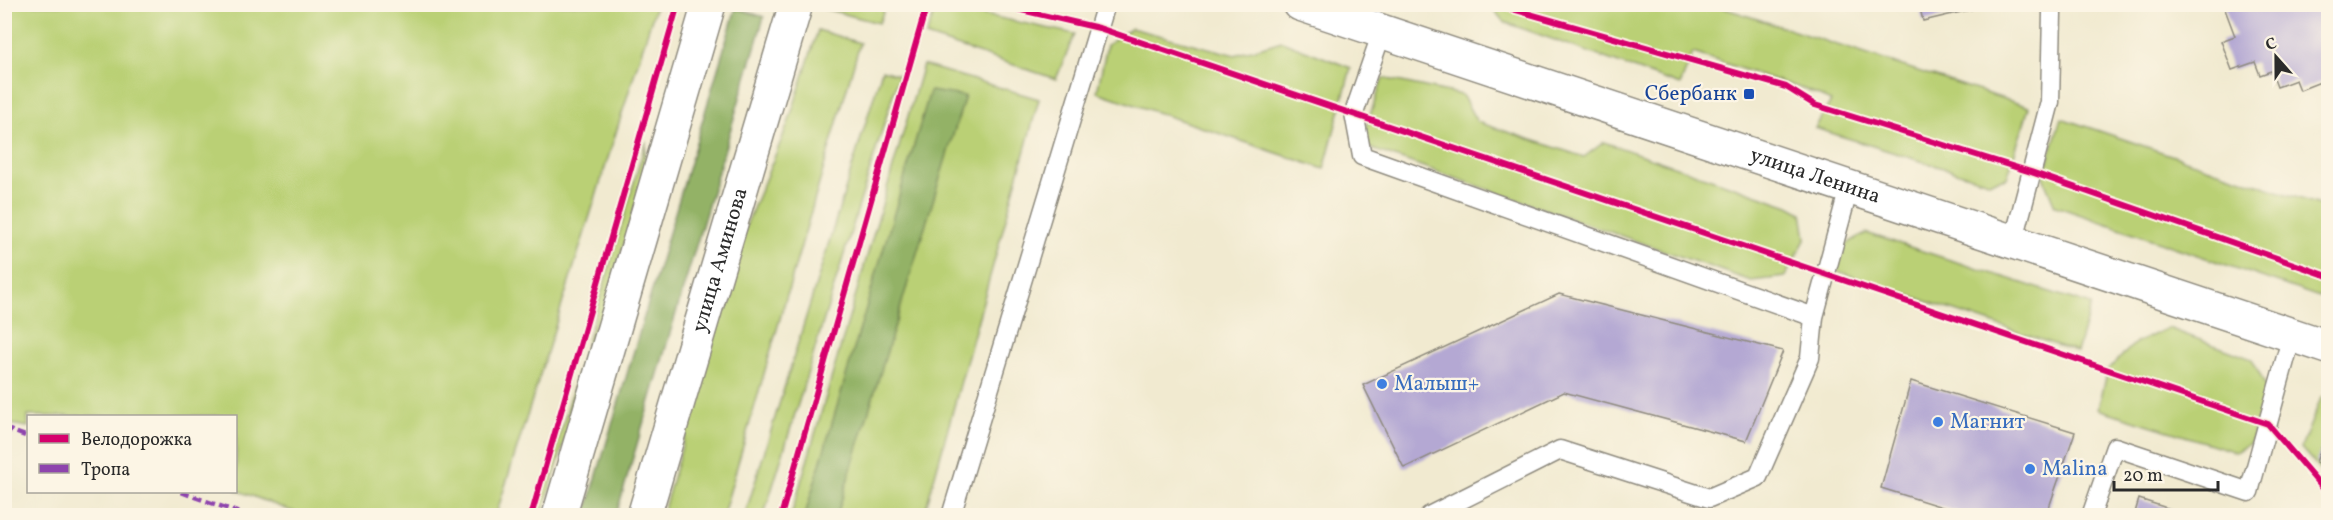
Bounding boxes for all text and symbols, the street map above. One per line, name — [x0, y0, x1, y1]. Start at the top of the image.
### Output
north arrow — [2246, 27, 2306, 87]
text: С — [2263, 33, 2280, 57]
place label: Сбербанк — [1645, 80, 1737, 109]
marker: Сбербанк — [1742, 87, 1756, 101]
street label: улица Ленина — [1746, 141, 1884, 211]
street label: улица Аминова — [685, 184, 755, 336]
place label: Малыш+ — [1394, 370, 1479, 399]
marker: Малыш+ — [1375, 377, 1389, 391]
place label: Магнит — [1950, 408, 2026, 437]
legend — [27, 415, 237, 493]
marker: Магнит — [1931, 415, 1945, 429]
text: Велодорожка — [81, 428, 192, 453]
scale bar — [2114, 454, 2218, 492]
place label: Malina — [2042, 455, 2108, 484]
text: Тропа — [81, 458, 130, 483]
marker: Malina — [2023, 462, 2037, 476]
text: 20 m — [2123, 464, 2163, 489]

